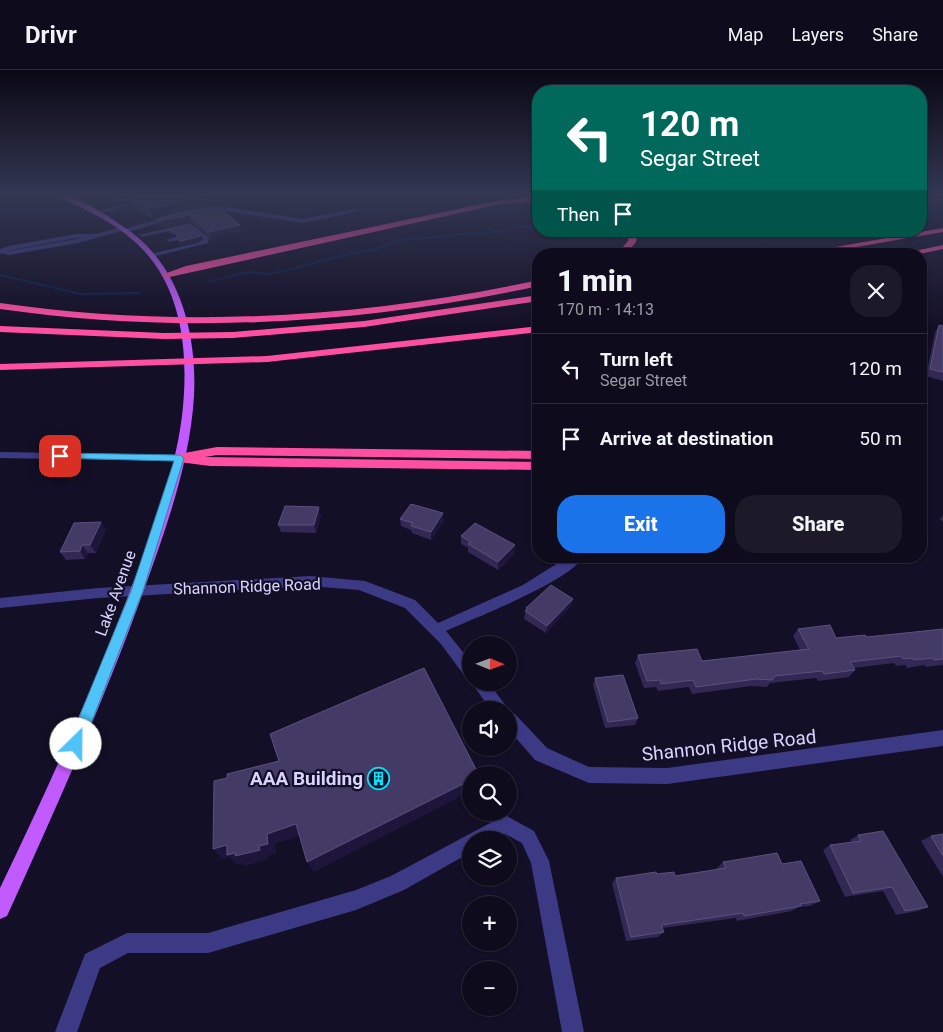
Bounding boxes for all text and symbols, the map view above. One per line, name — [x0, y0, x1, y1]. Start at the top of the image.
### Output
text: Drivr — [25, 21, 77, 49]
text: Map — [728, 24, 763, 45]
text: Layers — [791, 24, 844, 45]
text: Share — [872, 24, 918, 45]
text: 120 m — [640, 104, 739, 145]
icon: left — [557, 105, 622, 170]
text: Segar Street — [640, 146, 760, 171]
icon: arrive — [609, 200, 637, 228]
text: Then — [557, 203, 599, 226]
text: 1 min — [557, 263, 633, 298]
button: close — [850, 265, 902, 317]
text: 170 m · 14:13 — [557, 300, 654, 319]
text: Turn left — [600, 348, 673, 371]
icon: left — [557, 355, 585, 383]
text: 120 m — [849, 357, 902, 380]
text: Segar Street — [600, 371, 687, 390]
icon: arrive — [557, 425, 585, 453]
text: Arrive at destination — [600, 427, 773, 450]
text: 50 m — [859, 427, 902, 450]
pin — [39, 435, 81, 477]
icon: arrive — [46, 442, 74, 470]
button: Exit — [557, 495, 725, 553]
button: Share — [735, 495, 902, 553]
street label: Lake Avenue — [91, 548, 140, 639]
street label: Shannon Ridge Road — [173, 574, 321, 599]
north arrow — [462, 636, 518, 691]
map controls — [462, 636, 517, 1016]
button: sound — [462, 701, 517, 756]
position arrow — [49, 717, 101, 769]
street label: Shannon Ridge Road — [641, 725, 817, 766]
building icon: AAA Building — [367, 766, 391, 790]
button: search — [462, 766, 517, 821]
place label: AAA Building — [250, 767, 363, 790]
button: layers — [462, 831, 517, 886]
button: + — [462, 896, 517, 951]
button: − — [462, 961, 517, 1016]

